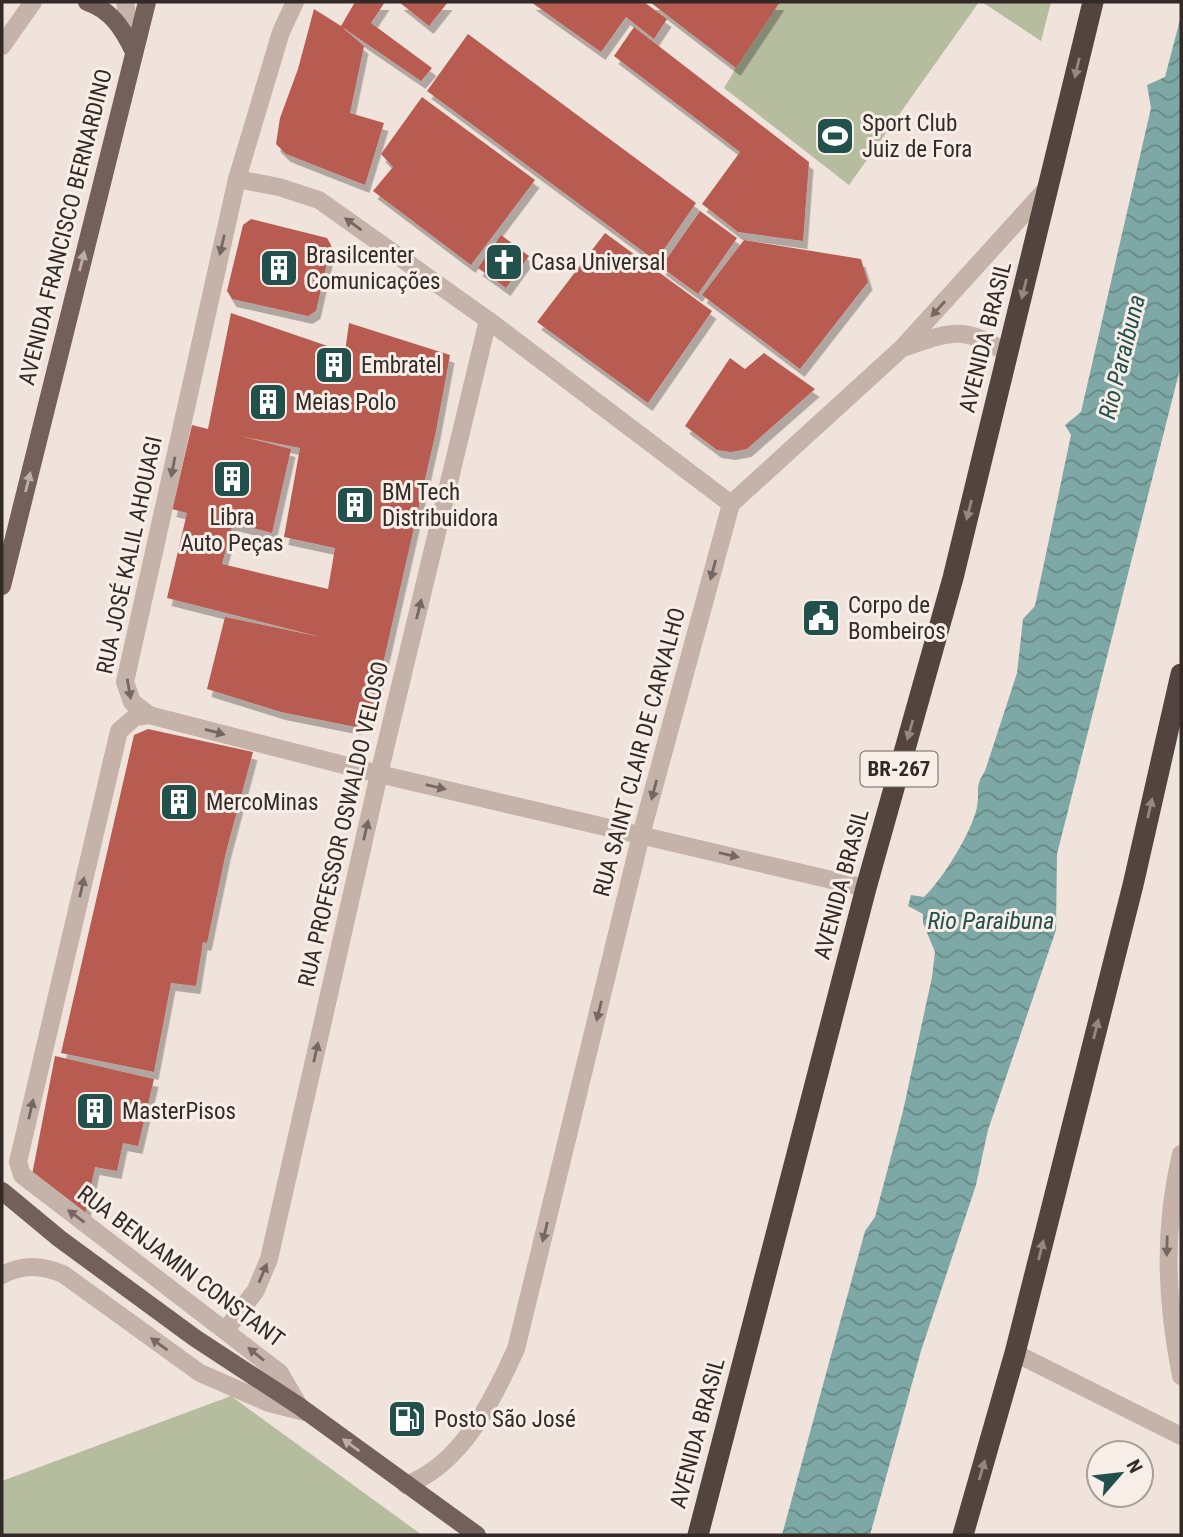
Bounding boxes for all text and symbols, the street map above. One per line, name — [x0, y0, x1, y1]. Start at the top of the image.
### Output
one-way arrow — [1071, 57, 1082, 79]
street label: AVENIDA FRANCISCO BERNARDINO — [13, 66, 118, 388]
place label: Sport Club Juiz de Fora — [862, 110, 972, 163]
sports icon: Sport Club Juiz de Fora — [814, 115, 856, 157]
one-way arrow — [344, 217, 362, 231]
one-way arrow — [216, 234, 227, 256]
church icon: Casa Universal — [483, 241, 525, 283]
place label: Brasilcenter Comunicações — [306, 242, 441, 295]
building icon: Brasilcenter Comunicações — [258, 247, 300, 289]
place label: Casa Universal — [531, 249, 665, 276]
one-way arrow — [76, 250, 87, 272]
street label: AVENIDA BRASIL — [954, 259, 1017, 415]
one-way arrow — [1018, 279, 1029, 301]
water label: Rio Paraibuna — [1093, 292, 1151, 422]
one-way arrow — [930, 300, 946, 318]
building icon: Embratel — [313, 344, 355, 386]
place label: Embratel — [361, 352, 442, 379]
building icon: Meias Polo — [247, 381, 289, 423]
place label: Meias Polo — [295, 389, 396, 416]
street label: RUA JOSÉ KALIL AHOUAGI — [90, 434, 168, 676]
one-way arrow — [167, 456, 178, 478]
building icon: Libra Auto Peças — [211, 458, 253, 500]
one-way arrow — [23, 471, 34, 493]
place label: BM Tech Distribuidora — [382, 479, 498, 532]
building icon: BM Tech Distribuidora — [334, 484, 376, 526]
one-way arrow — [963, 499, 974, 521]
place label: Libra Auto Peças — [180, 504, 284, 557]
one-way arrow — [707, 560, 718, 582]
place label: Corpo de Bombeiros — [848, 592, 946, 645]
public building icon: Corpo de Bombeiros — [800, 597, 842, 639]
one-way arrow — [413, 598, 424, 620]
street label: RUA SAINT CLAIR DE CARVALHO — [588, 605, 691, 900]
street label: RUA PROFESSOR OSWALDO VELOSO — [293, 659, 394, 989]
one-way arrow — [124, 678, 135, 700]
one-way arrow — [904, 719, 915, 741]
one-way arrow — [204, 727, 226, 738]
road number: BR-267 — [860, 752, 937, 786]
one-way arrow — [648, 780, 658, 801]
building icon: MercoMinas — [158, 781, 200, 823]
one-way arrow — [425, 782, 447, 793]
place label: MercoMinas — [206, 789, 318, 816]
one-way arrow — [1145, 797, 1156, 819]
street label: AVENIDA BRASIL — [808, 806, 875, 962]
one-way arrow — [361, 819, 372, 841]
one-way arrow — [718, 850, 740, 861]
one-way arrow — [77, 876, 88, 898]
water label: Rio Paraibuna — [927, 907, 1055, 935]
one-way arrow — [593, 1000, 604, 1022]
one-way arrow — [1091, 1018, 1102, 1040]
one-way arrow — [310, 1041, 321, 1063]
building icon: MasterPisos — [74, 1090, 116, 1132]
one-way arrow — [26, 1098, 37, 1120]
place label: MasterPisos — [122, 1098, 236, 1125]
street label: RUA BENJAMIN CONSTANT — [72, 1180, 289, 1353]
one-way arrow — [66, 1209, 85, 1223]
one-way arrow — [539, 1221, 550, 1243]
one-way arrow — [1161, 1235, 1173, 1257]
one-way arrow — [1036, 1239, 1047, 1261]
one-way arrow — [257, 1263, 269, 1283]
one-way arrow — [150, 1337, 168, 1351]
one-way arrow — [248, 1347, 266, 1362]
street label: AVENIDA BRASIL — [664, 1355, 731, 1511]
fuel station icon: Posto São José — [386, 1398, 428, 1440]
place label: Posto São José — [434, 1406, 576, 1433]
one-way arrow — [342, 1438, 361, 1452]
north arrow — [1085, 1439, 1155, 1509]
text: N — [1122, 1456, 1147, 1477]
one-way arrow — [977, 1458, 988, 1480]

